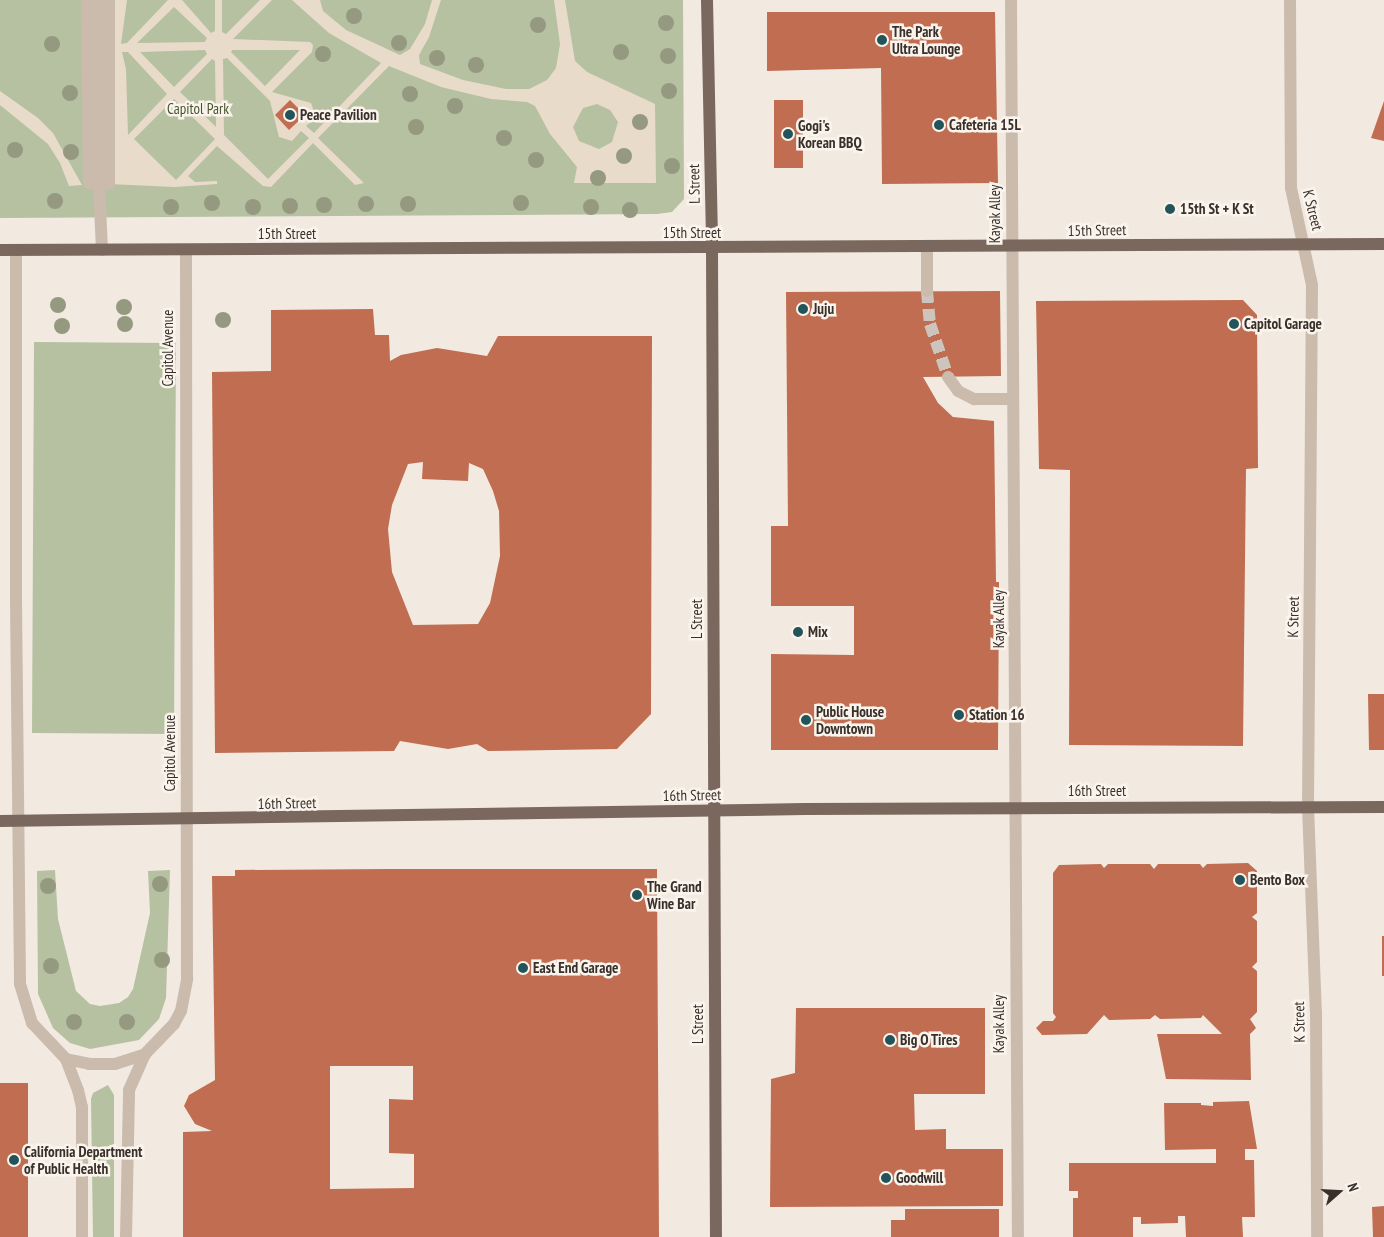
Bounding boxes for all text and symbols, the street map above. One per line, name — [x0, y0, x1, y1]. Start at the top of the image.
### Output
place label: The Park Ultra Lounge — [892, 22, 961, 57]
marker: The Park Ultra Lounge — [876, 34, 888, 46]
park label: Capitol Park — [167, 100, 229, 118]
place label: Peace Pavilion — [300, 106, 377, 124]
marker: Peace Pavilion — [284, 109, 296, 121]
place label: Gogi's Korean BBQ — [798, 116, 862, 151]
place label: Cafeteria 15L — [949, 116, 1021, 134]
marker: Cafeteria 15L — [933, 119, 945, 131]
marker: Gogi's Korean BBQ — [782, 128, 794, 140]
street label: L Street — [685, 164, 703, 204]
street label: Kayak Alley — [986, 184, 1004, 244]
street label: K Street — [1299, 188, 1327, 232]
place label: 15th St + K St — [1180, 200, 1254, 218]
marker: 15th St + K St — [1164, 203, 1176, 215]
street label: 15th Street — [1068, 220, 1126, 240]
street label: 15th Street — [663, 224, 721, 242]
street label: 15th Street — [258, 225, 316, 243]
place label: Juju — [813, 300, 834, 318]
marker: Juju — [797, 303, 809, 315]
street label: Capitol Avenue — [159, 309, 177, 387]
place label: Capitol Garage — [1244, 315, 1322, 333]
marker: Capitol Garage — [1228, 318, 1240, 330]
street label: Kayak Alley — [990, 589, 1008, 649]
street label: K Street — [1284, 596, 1302, 638]
street label: L Street — [688, 599, 706, 639]
place label: Mix — [808, 623, 828, 641]
marker: Mix — [792, 626, 804, 638]
place label: Public House Downtown — [816, 702, 885, 737]
place label: Station 16 — [969, 706, 1025, 724]
marker: Station 16 — [953, 709, 965, 721]
street label: Capitol Avenue — [161, 714, 179, 792]
marker: Public House Downtown — [800, 714, 812, 726]
street label: 16th Street — [1068, 782, 1126, 800]
street label: 16th Street — [663, 785, 721, 805]
street label: 16th Street — [258, 793, 316, 813]
place label: Bento Box — [1250, 871, 1305, 889]
marker: Bento Box — [1234, 874, 1246, 886]
place label: The Grand Wine Bar — [647, 877, 702, 912]
marker: The Grand Wine Bar — [631, 889, 643, 901]
place label: East End Garage — [533, 959, 619, 977]
marker: East End Garage — [517, 962, 529, 974]
street label: Kayak Alley — [990, 994, 1008, 1054]
street label: K Street — [1290, 1001, 1308, 1043]
street label: L Street — [689, 1004, 707, 1044]
place label: Big O Tires — [900, 1031, 958, 1049]
marker: Big O Tires — [884, 1034, 896, 1046]
place label: California Department of Public Health — [24, 1142, 142, 1177]
marker: California Department of Public Health — [8, 1154, 20, 1166]
north arrow — [1314, 1167, 1364, 1217]
place label: Goodwill — [896, 1169, 943, 1187]
marker: Goodwill — [880, 1172, 892, 1184]
text: N — [1343, 1181, 1363, 1194]

